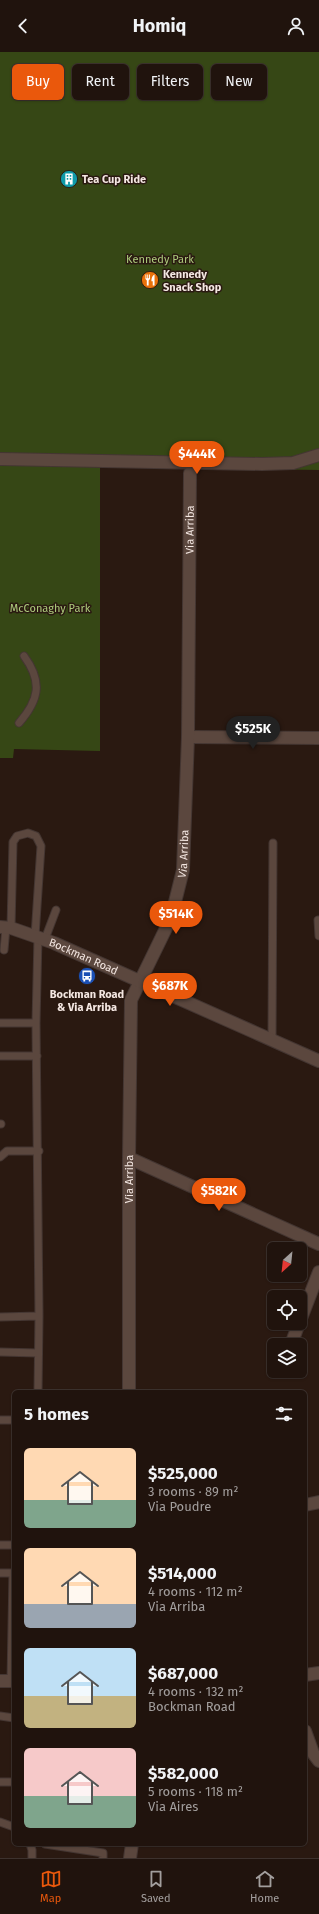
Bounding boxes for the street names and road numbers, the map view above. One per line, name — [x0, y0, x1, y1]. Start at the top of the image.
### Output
street label: Via Arriba — [183, 506, 197, 554]
street label: Via Arriba — [175, 829, 192, 879]
street label: Bockman Road — [47, 936, 120, 978]
street label: Via Arriba — [123, 1155, 136, 1203]

